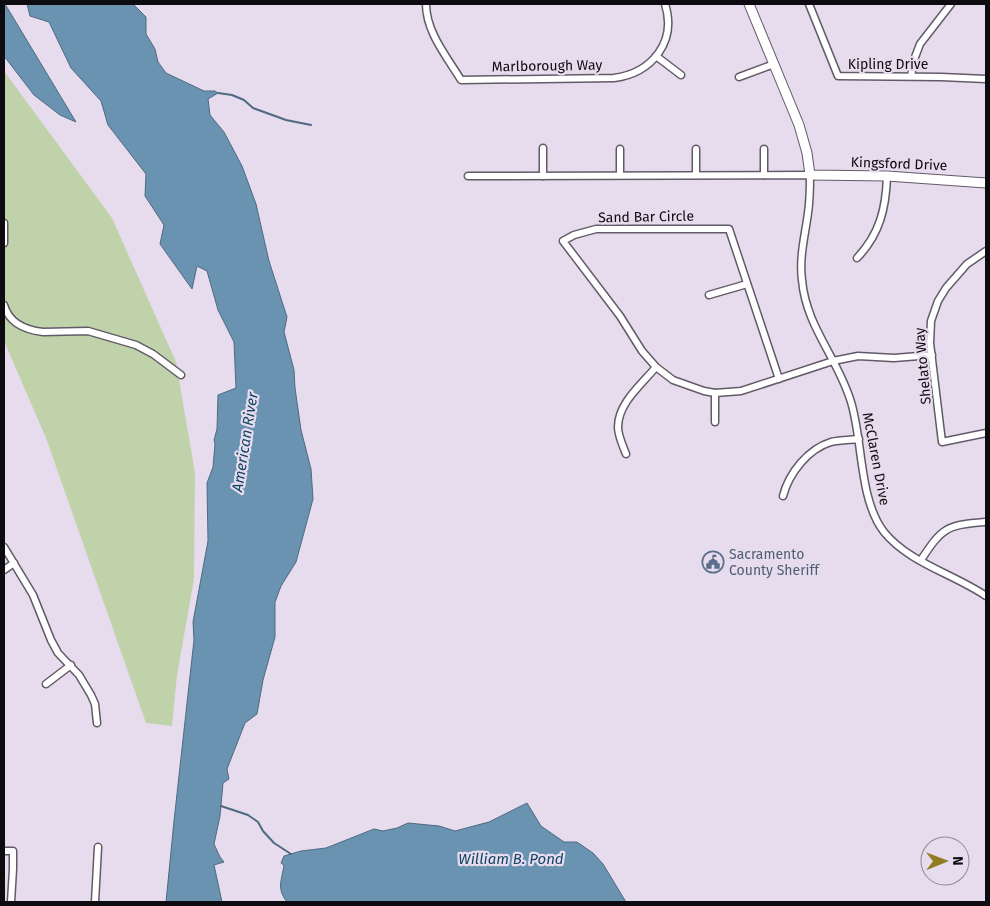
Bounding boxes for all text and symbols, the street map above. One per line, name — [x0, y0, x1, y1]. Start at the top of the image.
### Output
street label: Kipling Drive — [848, 56, 928, 73]
street label: Marlborough Way — [492, 57, 602, 75]
street label: Kingsford Drive — [850, 154, 948, 174]
street label: Sand Bar Circle — [598, 208, 694, 226]
street label: Shelato Way — [911, 327, 935, 405]
water label: American River — [228, 390, 262, 494]
street label: McClaren Drive — [859, 411, 893, 507]
place label: Sacramento County Sheriff — [729, 546, 820, 579]
public building icon: Sacramento County Sheriff — [701, 550, 725, 574]
north arrow — [920, 836, 970, 886]
water label: William B. Pond — [458, 850, 564, 868]
text: N — [949, 856, 966, 866]

